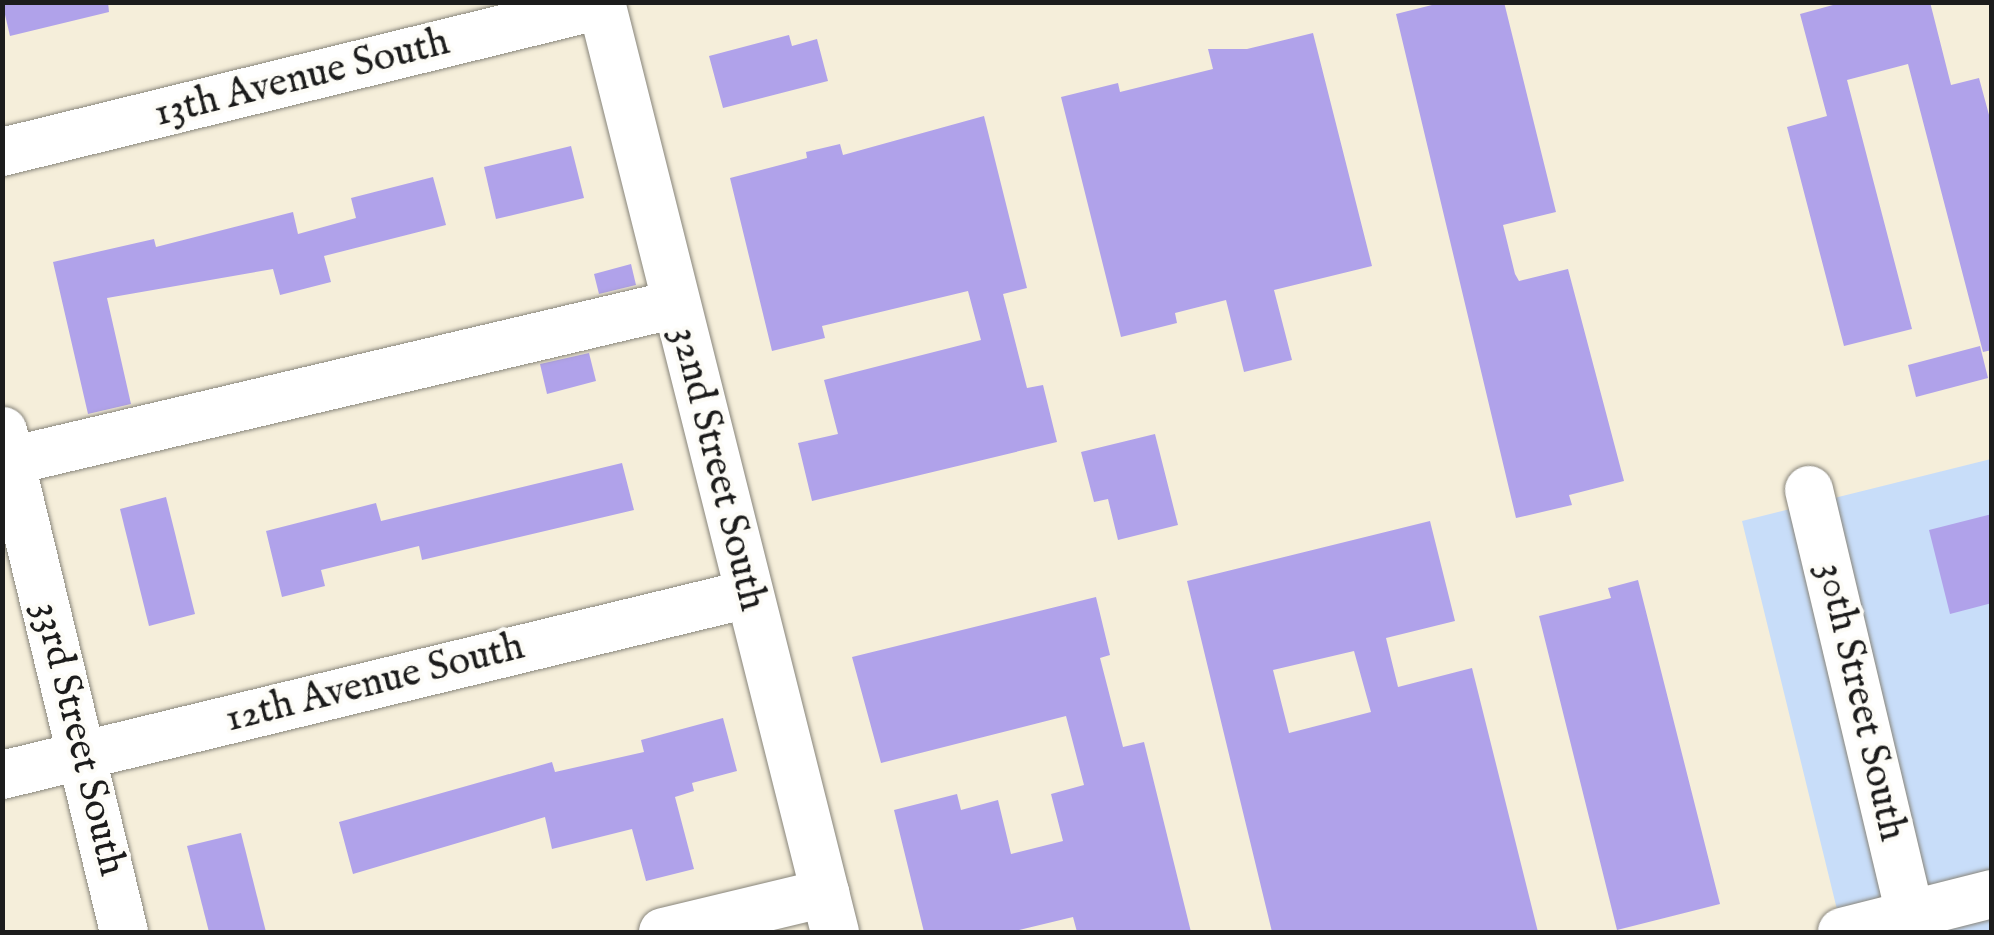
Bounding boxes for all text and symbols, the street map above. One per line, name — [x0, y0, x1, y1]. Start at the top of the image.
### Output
street label: 13th Avenue South — [150, 19, 454, 139]
street label: 32nd Street South — [659, 322, 775, 616]
street label: 30th Street South — [1805, 558, 1915, 846]
street label: 33rd Street South — [21, 597, 135, 881]
street label: 12th Avenue South — [221, 624, 529, 744]

